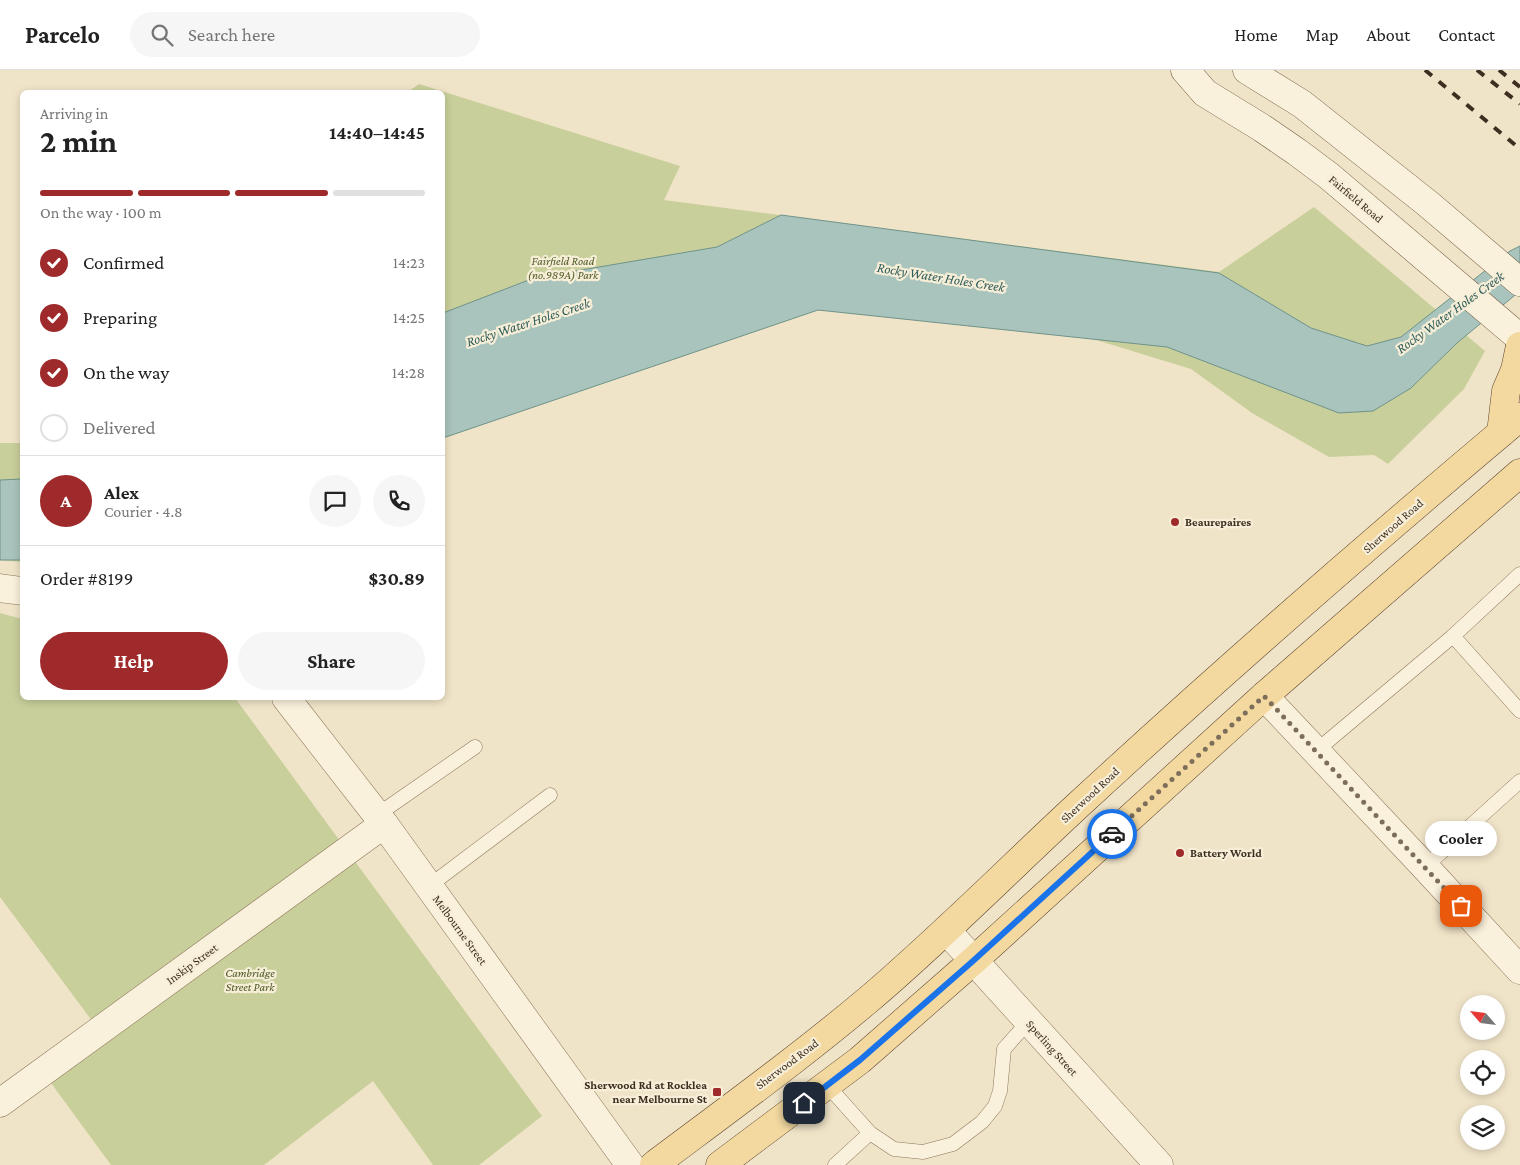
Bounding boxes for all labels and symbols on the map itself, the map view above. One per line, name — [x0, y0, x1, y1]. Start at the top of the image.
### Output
street label: Fairfield Road — [1326, 172, 1386, 226]
park label: Fairfield Road (no.989A) Park — [528, 254, 599, 282]
water label: Rocky Water Holes Creek — [876, 259, 1007, 295]
water label: Rocky Water Holes Creek — [1393, 267, 1508, 356]
water label: Rocky Water Holes Creek — [464, 294, 593, 350]
street label: Sherwood Road — [1360, 496, 1426, 556]
place label: Beaurepaires — [1185, 515, 1251, 529]
marker: Beaurepaires — [1169, 516, 1181, 528]
street label: Sherwood Road — [1058, 764, 1123, 826]
courier — [1087, 809, 1137, 859]
callout: Cooler — [1425, 821, 1497, 856]
place label: Battery World — [1190, 846, 1262, 860]
marker: Battery World — [1174, 847, 1186, 859]
pin — [1440, 885, 1482, 927]
street label: Melbourne Street — [430, 892, 491, 969]
street label: Inskip Street — [163, 940, 221, 987]
park label: Cambridge Street Park — [225, 966, 275, 994]
north arrow — [1460, 995, 1505, 1040]
street label: Sperling Street — [1023, 1017, 1081, 1080]
street label: Sherwood Road — [753, 1035, 822, 1092]
place label: Sherwood Rd at Rocklea near Melbourne St — [584, 1078, 708, 1106]
pin — [783, 1082, 825, 1124]
marker: Sherwood Rd at Rocklea near Melbourne St — [711, 1086, 723, 1098]

